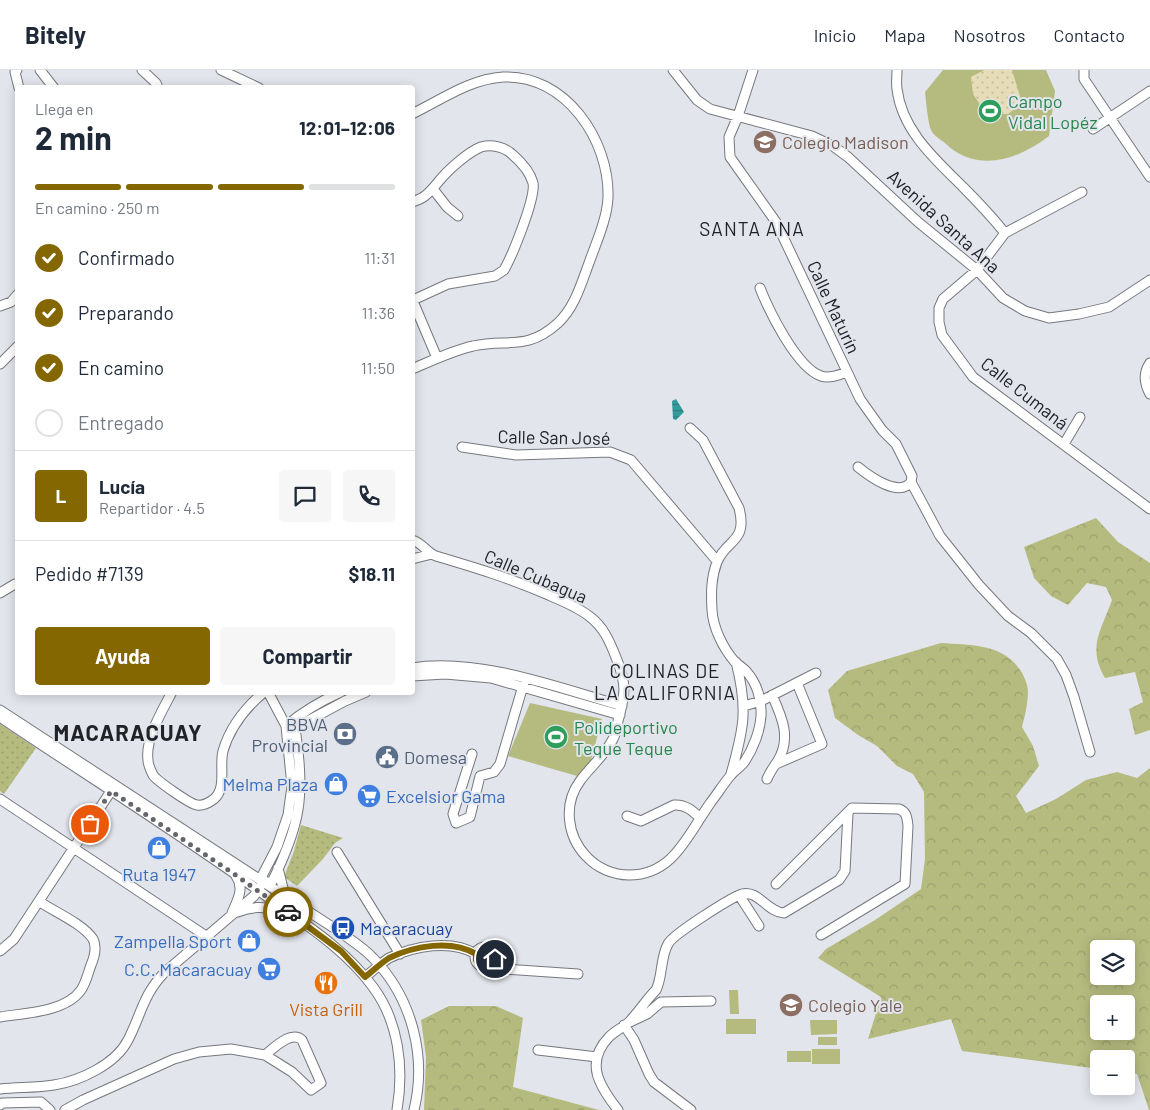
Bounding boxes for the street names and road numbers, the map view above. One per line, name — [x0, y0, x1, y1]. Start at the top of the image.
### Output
street label: Avenida Santa Ana — [883, 165, 1005, 277]
street label: Calle Maturín — [803, 257, 865, 357]
street label: Calle Cumaná — [977, 352, 1073, 434]
street label: Calle San José — [497, 425, 611, 449]
street label: Calle Cubagua — [481, 544, 591, 608]

